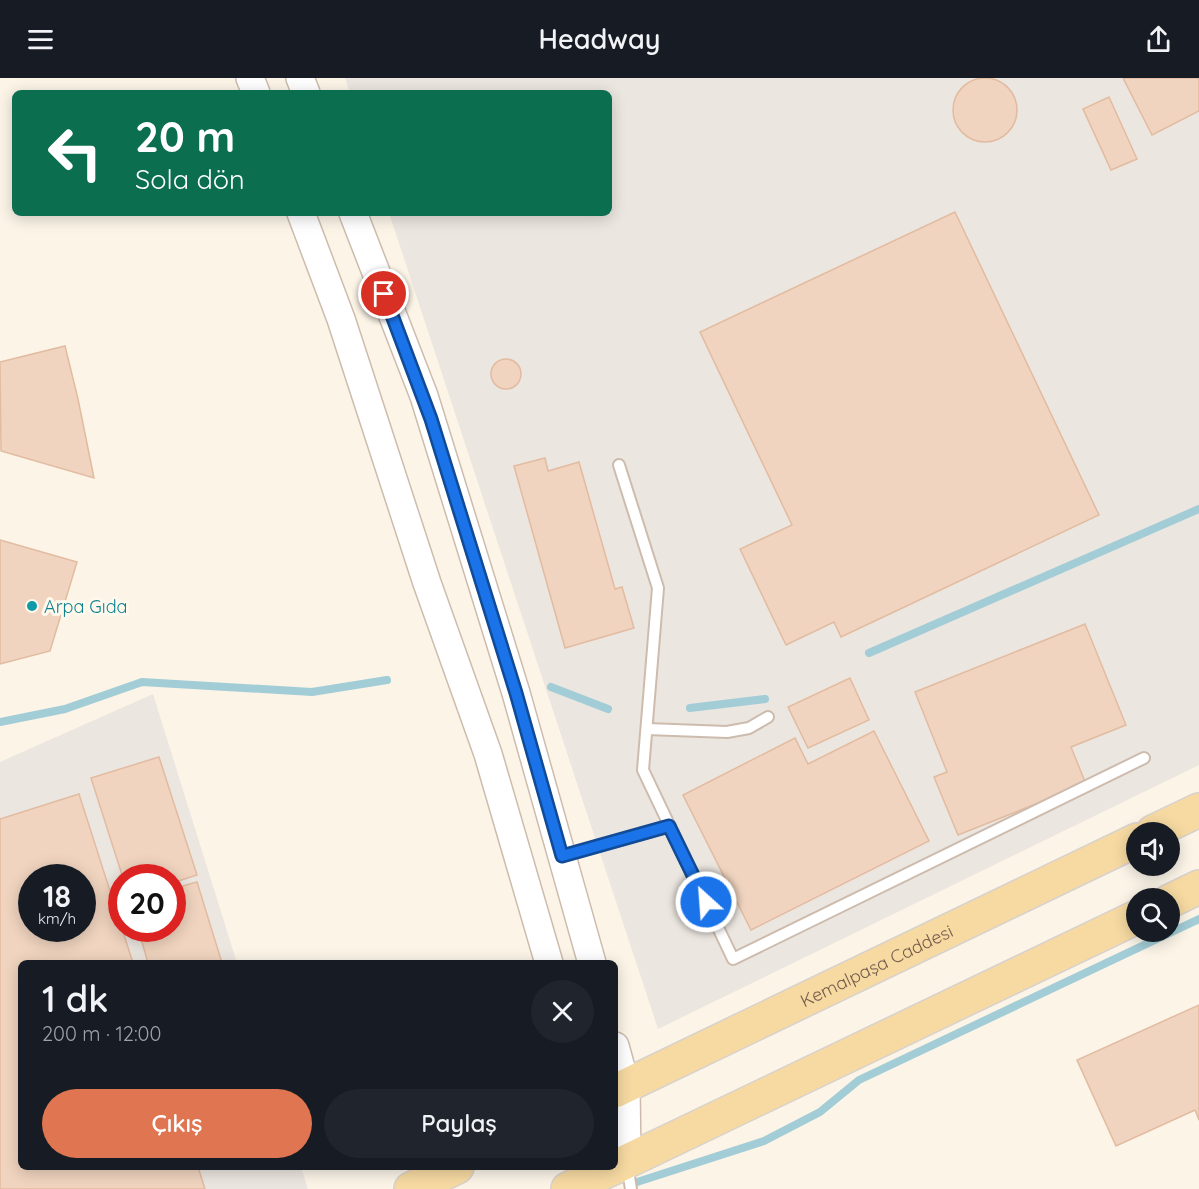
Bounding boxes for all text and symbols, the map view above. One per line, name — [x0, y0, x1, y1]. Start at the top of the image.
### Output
text: Headway — [539, 22, 660, 56]
icon: menu — [24, 23, 57, 56]
icon: share — [1142, 23, 1175, 56]
text: 20 m — [135, 110, 235, 163]
icon: left — [36, 114, 114, 192]
text: Sola dön — [135, 162, 245, 196]
pin — [358, 268, 409, 319]
icon: arrive — [367, 277, 400, 310]
place label: Arpa Gıda — [44, 595, 127, 618]
marker: Arpa Gıda — [25, 599, 39, 613]
map controls — [1126, 822, 1180, 942]
button: sound — [1126, 822, 1180, 876]
speed limit sign: 20 — [108, 864, 186, 942]
position arrow — [674, 870, 738, 934]
text: 18 — [43, 877, 71, 915]
button: search — [1126, 888, 1180, 942]
text: km/h — [38, 909, 76, 928]
street label: Kemalpaşa Caddesi — [796, 919, 956, 1012]
text: 1 dk — [42, 976, 108, 1021]
button: close — [531, 980, 594, 1043]
text: 200 m · 12:00 — [42, 1021, 161, 1046]
button: Çıkış — [42, 1089, 312, 1158]
button: Paylaş — [324, 1089, 594, 1158]

